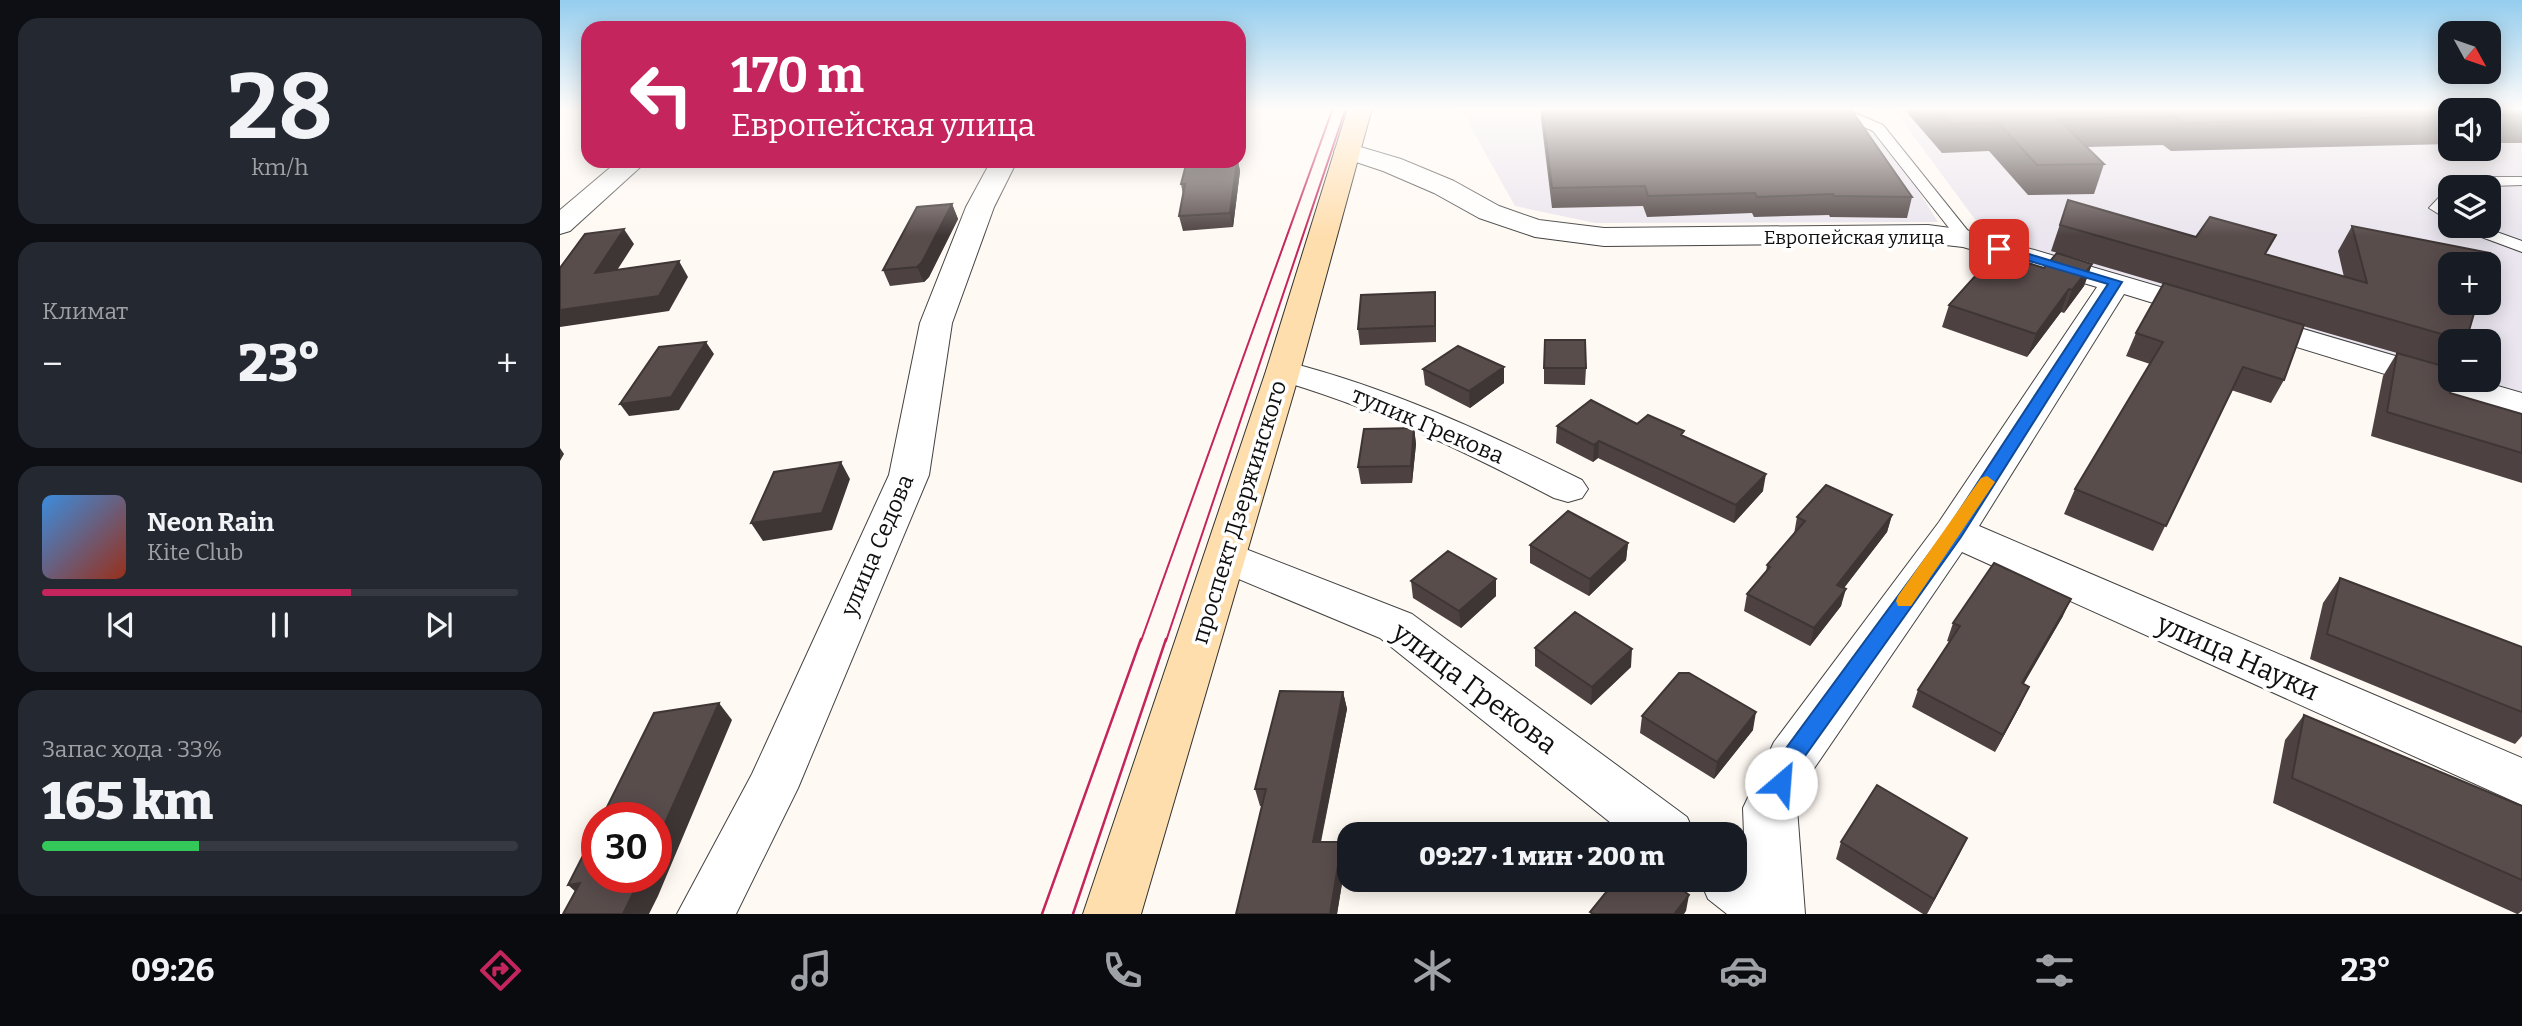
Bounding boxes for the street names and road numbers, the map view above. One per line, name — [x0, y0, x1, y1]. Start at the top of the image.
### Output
street label: Европейская улица — [1764, 226, 1945, 249]
street label: проспект Дзержинского — [1186, 377, 1292, 647]
street label: тупик Грекова — [1348, 380, 1509, 470]
street label: улица Седова — [834, 470, 920, 621]
street label: улица Науки — [2151, 606, 2324, 707]
street label: улица Грекова — [1385, 615, 1564, 761]

